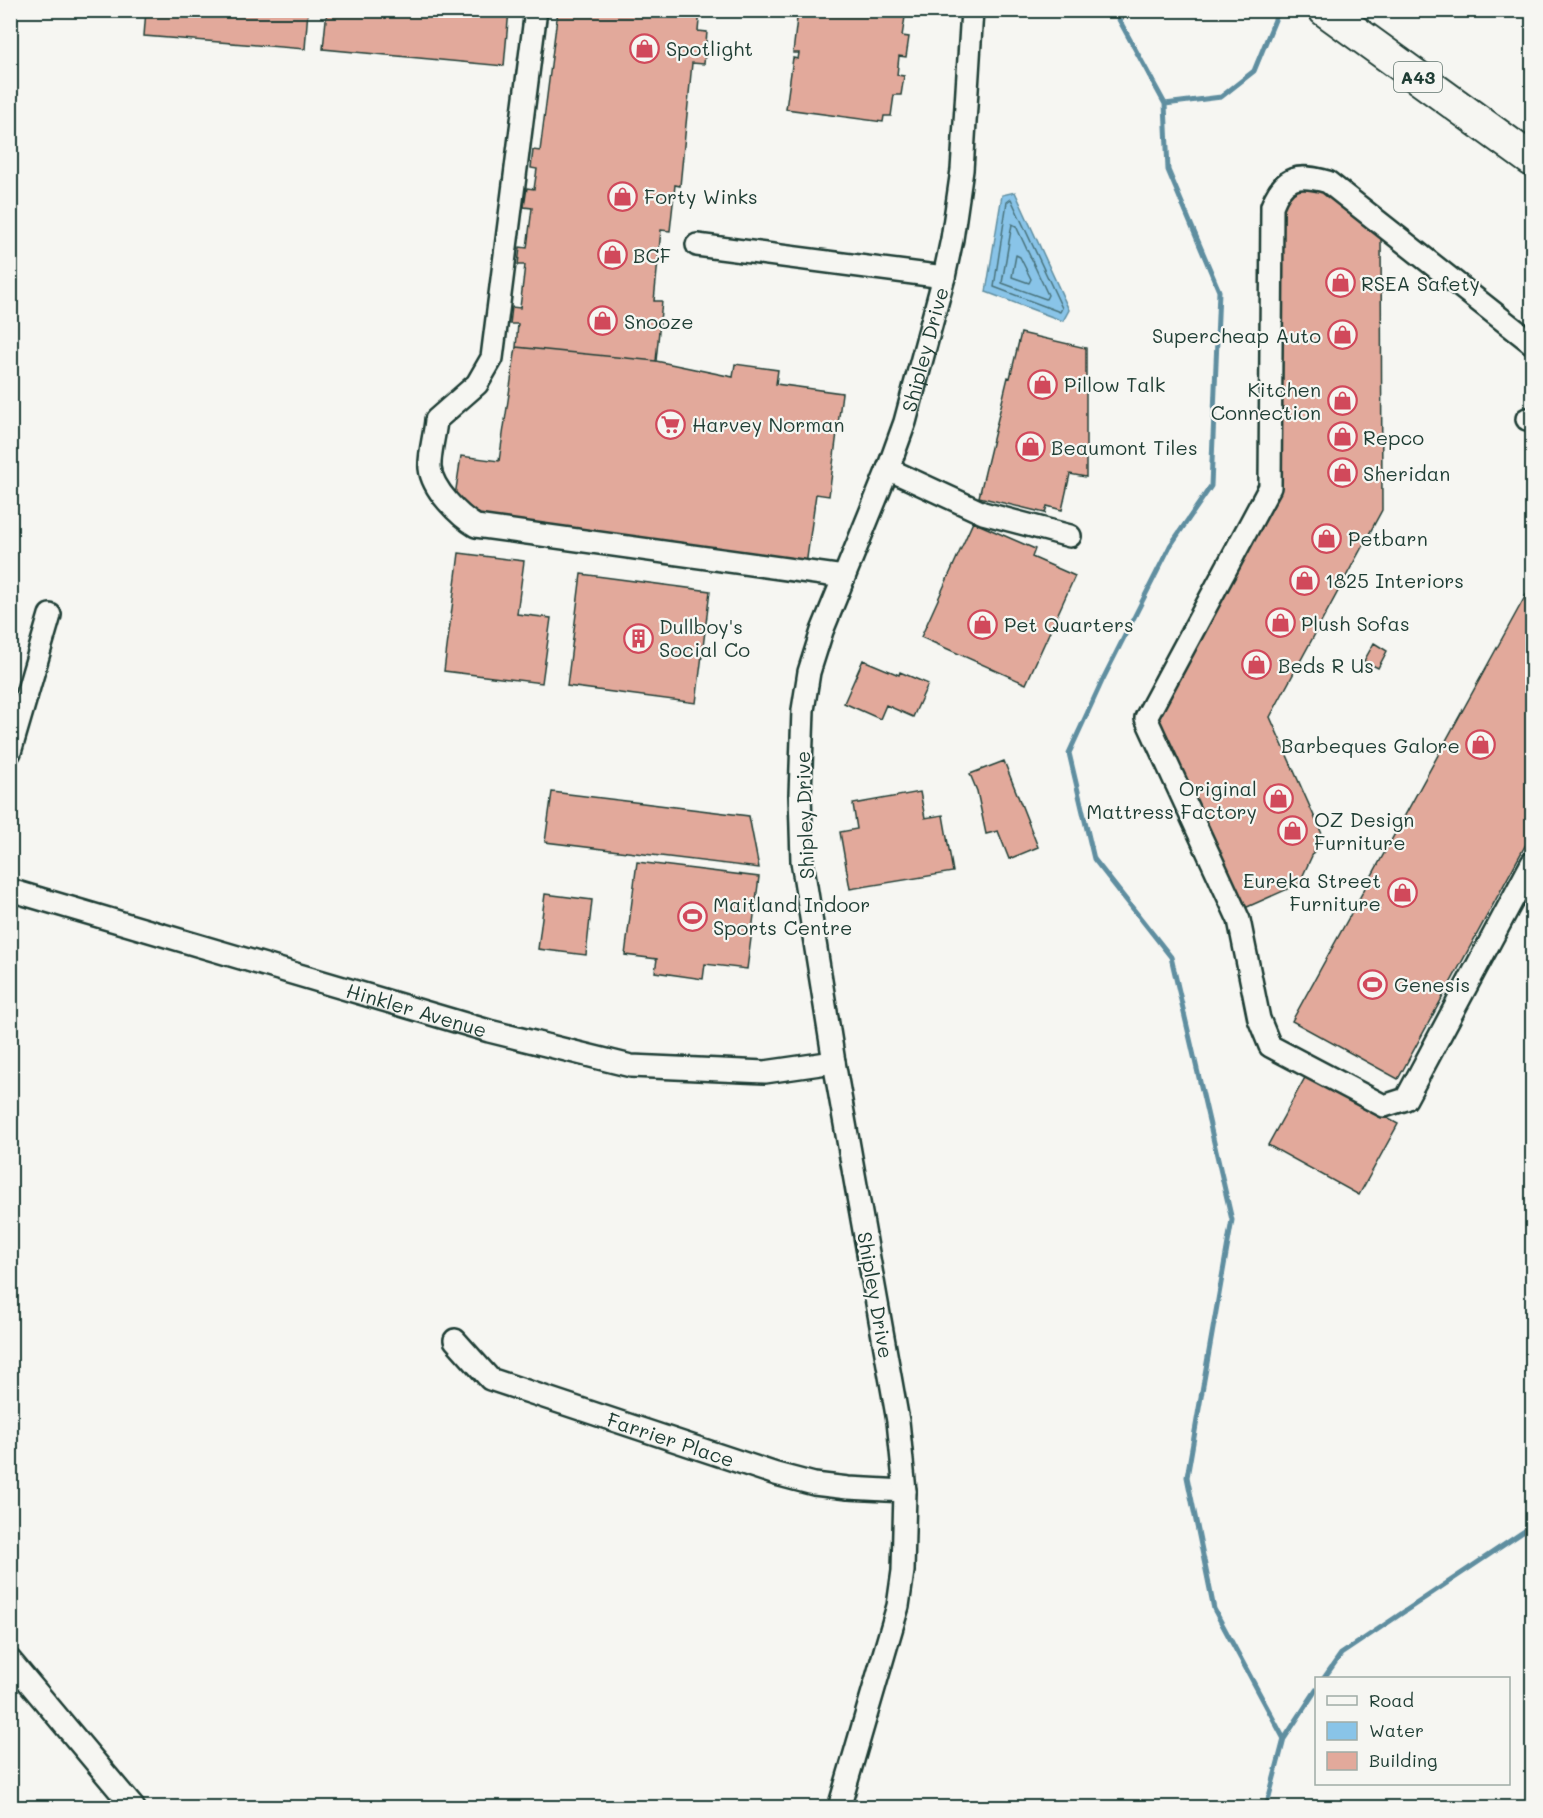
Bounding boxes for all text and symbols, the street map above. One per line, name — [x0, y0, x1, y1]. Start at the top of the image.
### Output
shop icon: Spotlight — [629, 32, 661, 64]
place label: Spotlight — [666, 35, 753, 61]
road number: A43 — [1394, 62, 1442, 92]
shop icon: Forty Winks — [607, 180, 639, 212]
place label: Forty Winks — [644, 183, 758, 209]
shop icon: BCF — [596, 239, 628, 271]
place label: BCF — [633, 242, 671, 268]
shop icon: RSEA Safety — [1324, 267, 1356, 299]
place label: RSEA Safety — [1361, 270, 1480, 296]
street label: Shipley Drive — [895, 284, 954, 415]
shop icon: Snooze — [587, 305, 619, 337]
place label: Snooze — [624, 308, 694, 334]
shop icon: Supercheap Auto — [1326, 319, 1358, 351]
place label: Supercheap Auto — [1152, 322, 1321, 348]
shop icon: Pillow Talk — [1027, 368, 1059, 400]
place label: Pillow Talk — [1064, 371, 1165, 397]
place label: Kitchen Connection — [1211, 376, 1321, 425]
shop icon: Kitchen Connection — [1326, 385, 1358, 417]
supermarket icon: Harvey Norman — [655, 408, 687, 440]
place label: Harvey Norman — [692, 411, 845, 437]
shop icon: Repco — [1326, 421, 1358, 453]
place label: Repco — [1363, 424, 1424, 450]
shop icon: Beaumont Tiles — [1014, 431, 1046, 463]
place label: Beaumont Tiles — [1051, 434, 1198, 460]
shop icon: Sheridan — [1326, 457, 1358, 489]
place label: Sheridan — [1363, 460, 1450, 486]
shop icon: Petbarn — [1311, 522, 1343, 554]
place label: Petbarn — [1348, 525, 1428, 551]
shop icon: 1825 Interiors — [1288, 564, 1320, 596]
place label: 1825 Interiors — [1325, 567, 1464, 593]
shop icon: Plush Sofas — [1264, 607, 1296, 639]
shop icon: Pet Quarters — [967, 608, 999, 640]
place label: Plush Sofas — [1301, 610, 1410, 636]
place label: Pet Quarters — [1004, 611, 1134, 637]
place label: Dullboy's Social Co — [659, 613, 750, 662]
building icon: Dullboy's Social Co — [622, 622, 654, 654]
shop icon: Beds R Us — [1241, 649, 1273, 681]
place label: Beds R Us — [1278, 652, 1374, 678]
shop icon: Barbeques Galore — [1465, 729, 1497, 761]
place label: Barbeques Galore — [1281, 732, 1460, 758]
street label: Shipley Drive — [789, 751, 819, 879]
place label: Original Mattress Factory — [1086, 775, 1257, 824]
shop icon: Original Mattress Factory — [1262, 783, 1294, 815]
place label: OZ Design Furniture — [1314, 806, 1414, 855]
shop icon: OZ Design Furniture — [1277, 814, 1309, 846]
place label: Eureka Street Furniture — [1243, 867, 1381, 916]
shop icon: Eureka Street Furniture — [1386, 876, 1418, 908]
place label: Maitland Indoor Sports Centre — [713, 891, 870, 940]
sports icon: Maitland Indoor Sports Centre — [676, 900, 708, 932]
sports icon: Genesis — [1357, 968, 1389, 1000]
place label: Genesis — [1394, 971, 1470, 997]
street label: Hinkler Avenue — [343, 977, 490, 1043]
street label: Shipley Drive — [852, 1230, 900, 1360]
street label: Farrier Place — [604, 1406, 738, 1472]
legend — [1315, 1677, 1510, 1785]
text: Road — [1369, 1688, 1414, 1712]
text: Water — [1369, 1718, 1424, 1742]
text: Building — [1369, 1748, 1437, 1772]

